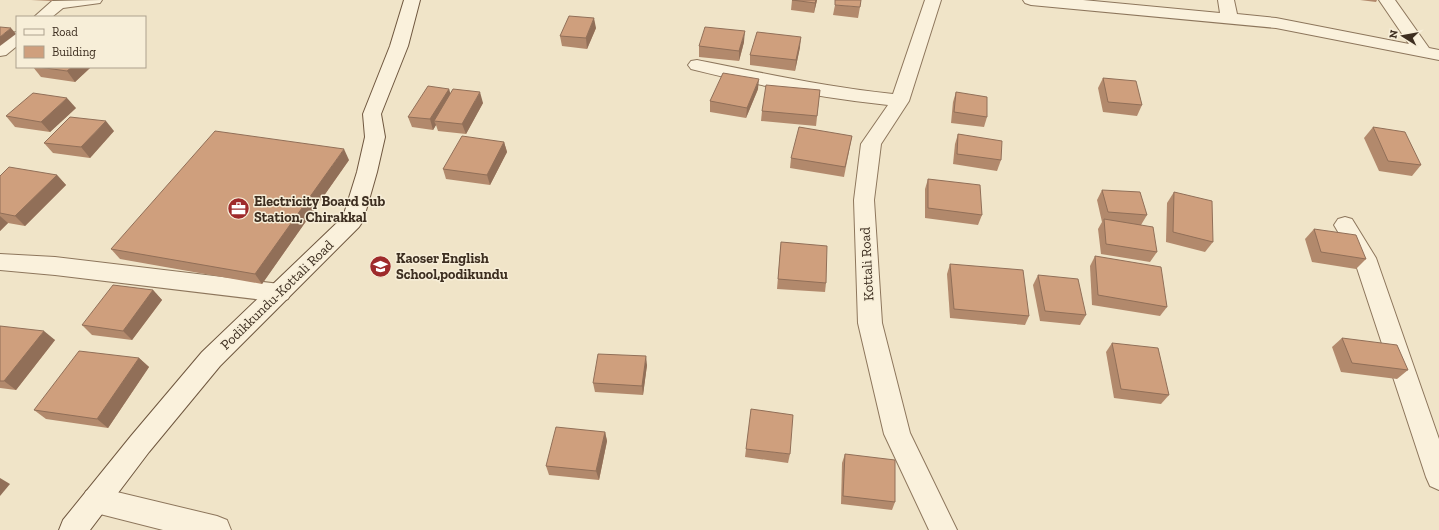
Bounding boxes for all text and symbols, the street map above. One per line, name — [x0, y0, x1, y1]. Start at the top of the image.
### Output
legend — [16, 16, 146, 68]
north arrow — [1383, 16, 1423, 56]
text: Road — [52, 25, 78, 39]
text: N — [1386, 28, 1401, 40]
text: Building — [52, 45, 96, 59]
place label: Electricity Board Sub Station, Chirakkal — [254, 193, 385, 226]
office icon: Electricity Board Sub Station, Chirakkal — [225, 196, 251, 222]
street label: Kottali Road — [857, 226, 877, 301]
street label: Podikkundu-Kottali Road — [217, 236, 337, 353]
place label: Kaoser English School,podikundu — [396, 250, 508, 283]
school or university icon: Kaoser English School,podikundu — [368, 253, 394, 279]

